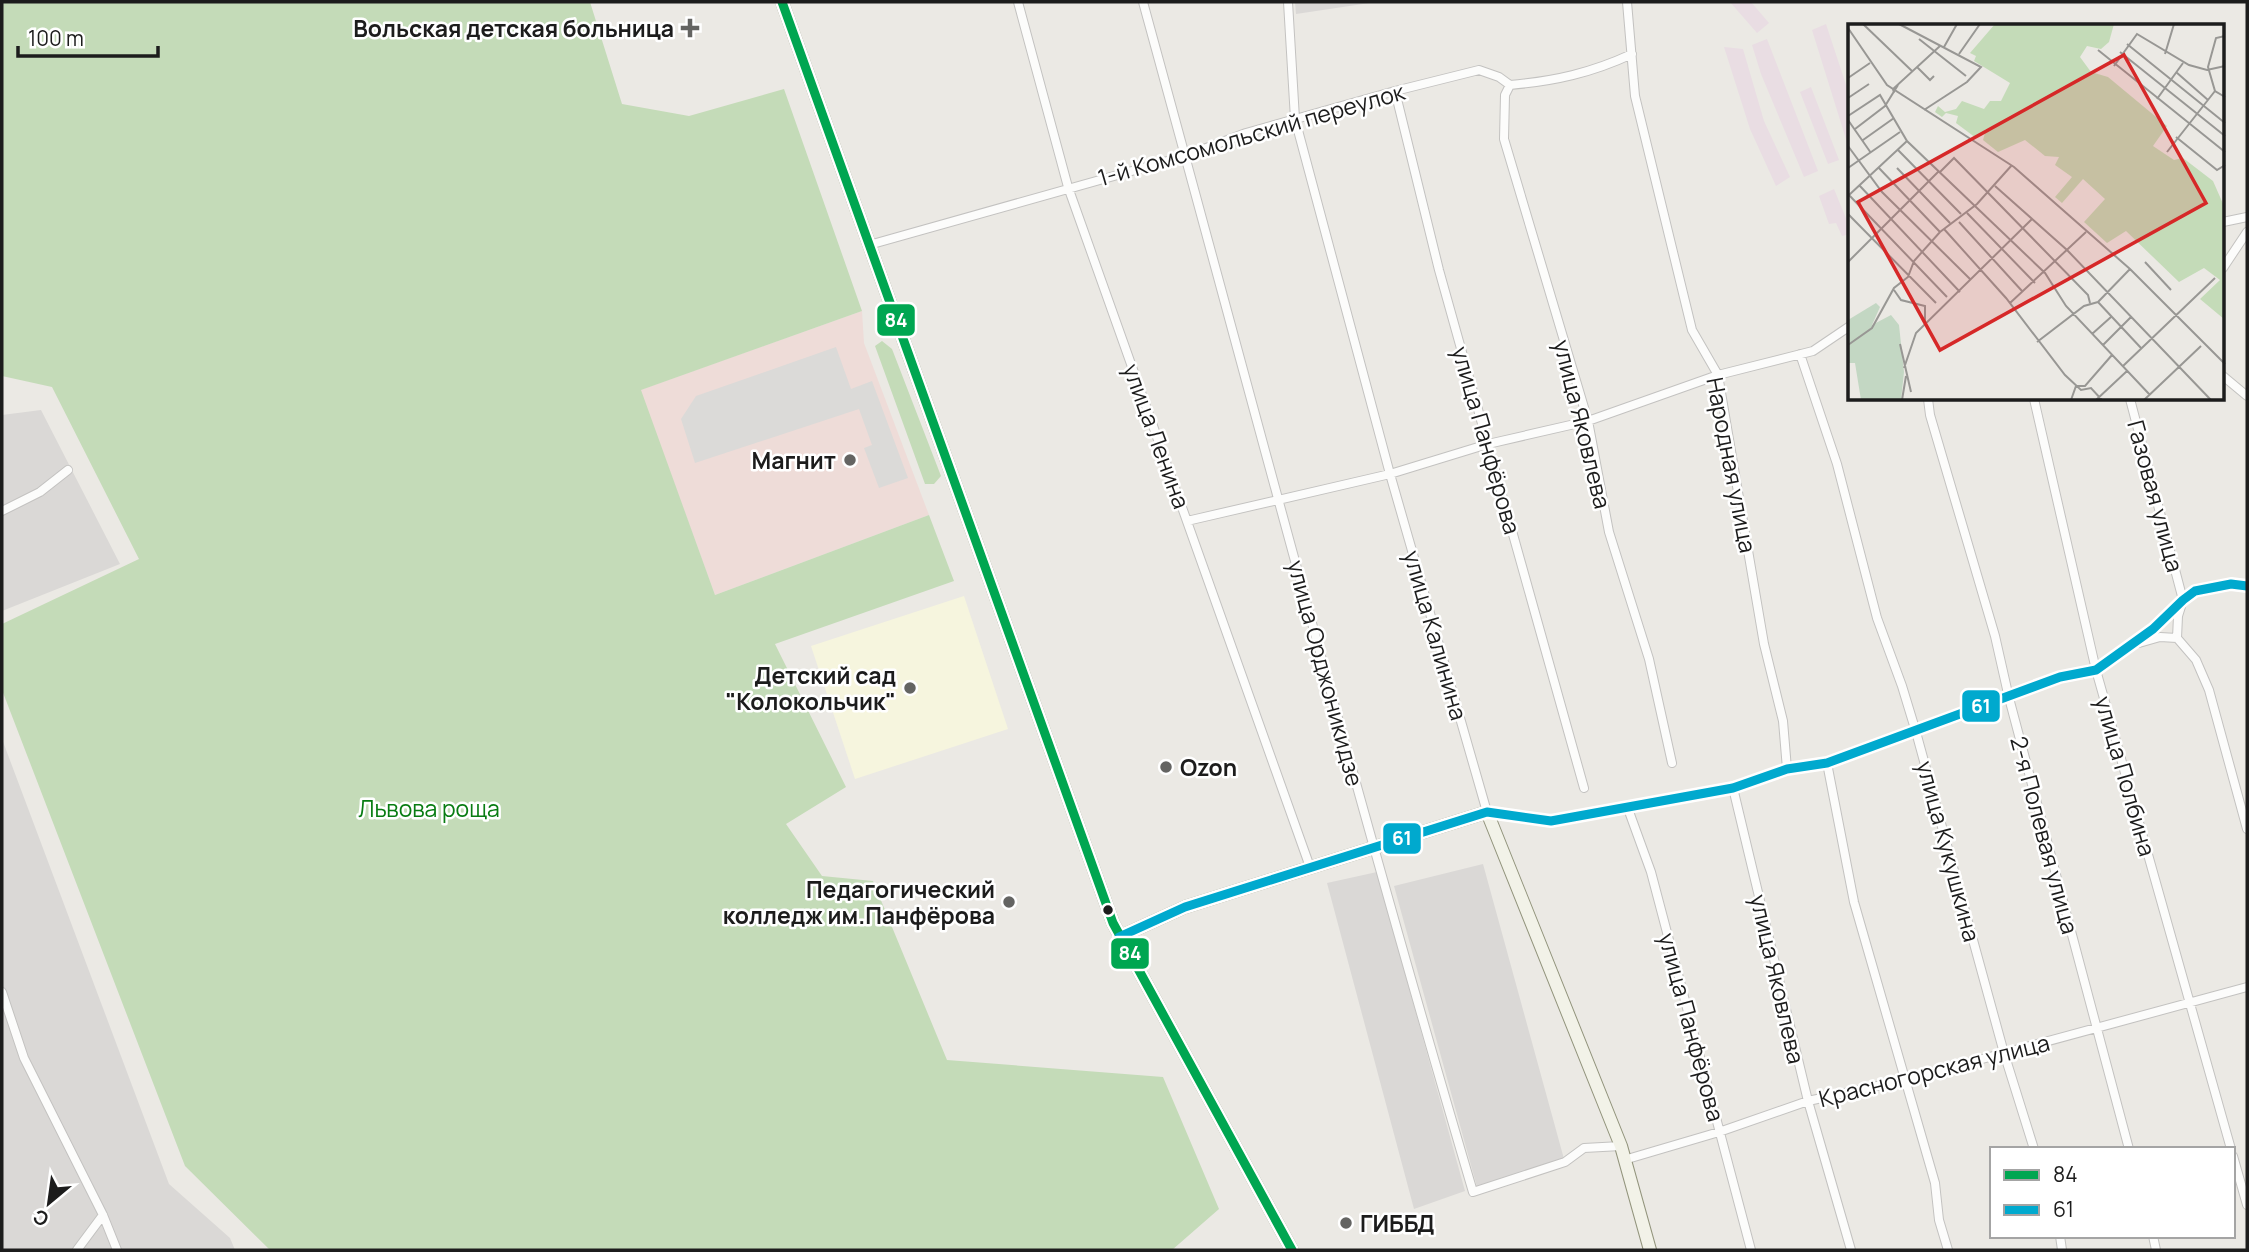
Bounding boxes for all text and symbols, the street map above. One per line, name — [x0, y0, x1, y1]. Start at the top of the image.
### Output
place label: Вольская детская больница — [353, 12, 674, 44]
scale bar — [18, 14, 158, 58]
marker: Вольская детская больница — [680, 18, 700, 38]
text: 100 m — [28, 24, 84, 52]
inset map — [1848, 24, 2224, 401]
street label: 1-й Комсомольский переулок — [1094, 75, 1409, 193]
line badge: 84 — [876, 303, 916, 337]
text: 84 — [884, 307, 908, 333]
street label: улица Яковлева — [1547, 336, 1619, 512]
street label: улица Панфёрова — [1445, 342, 1529, 538]
street label: улица Ленина — [1116, 359, 1198, 513]
street label: Народная улица — [1699, 375, 1765, 555]
street label: Газовая улица — [2120, 417, 2192, 575]
place label: Магнит — [752, 444, 836, 476]
marker: Магнит — [842, 452, 858, 468]
street label: улица Калинина — [1396, 546, 1476, 724]
street label: улица Орджоникидзе — [1280, 556, 1372, 790]
place label: Детский сад "Колокольчик" — [726, 659, 896, 717]
marker: Детский сад "Колокольчик" — [902, 680, 918, 696]
line badge: 61 — [1961, 689, 2001, 723]
street label: улица Полбина — [2088, 692, 2164, 860]
text: 61 — [1971, 693, 1991, 719]
street label: 2-я Полевая улица — [2003, 733, 2087, 937]
place label: Ozon — [1180, 751, 1237, 783]
street label: улица Кукушкина — [1909, 757, 1989, 945]
marker: Ozon — [1158, 759, 1174, 775]
park label: Львова роща — [358, 792, 500, 824]
line badge: 61 — [1382, 822, 1422, 855]
text: 61 — [1392, 825, 1412, 851]
place label: Педагогический колледж им.Панфёрова — [723, 873, 995, 931]
street label: улица Яковлева — [1743, 891, 1813, 1067]
marker: Педагогический колледж им.Панфёрова — [1001, 894, 1017, 910]
unlabelled marker — [1101, 903, 1115, 917]
street label: улица Панфёрова — [1651, 929, 1733, 1125]
line badge: 84 — [1110, 937, 1150, 970]
text: 84 — [1118, 940, 1142, 966]
street label: Красногорская улица — [1815, 1026, 2053, 1114]
legend — [1990, 1147, 2235, 1238]
text: 84 — [2053, 1160, 2078, 1188]
north arrow — [14, 1168, 84, 1238]
text: 61 — [2053, 1195, 2074, 1223]
text: С — [28, 1203, 53, 1233]
place label: ГИББД — [1360, 1207, 1435, 1239]
marker: ГИББД — [1338, 1215, 1354, 1231]

